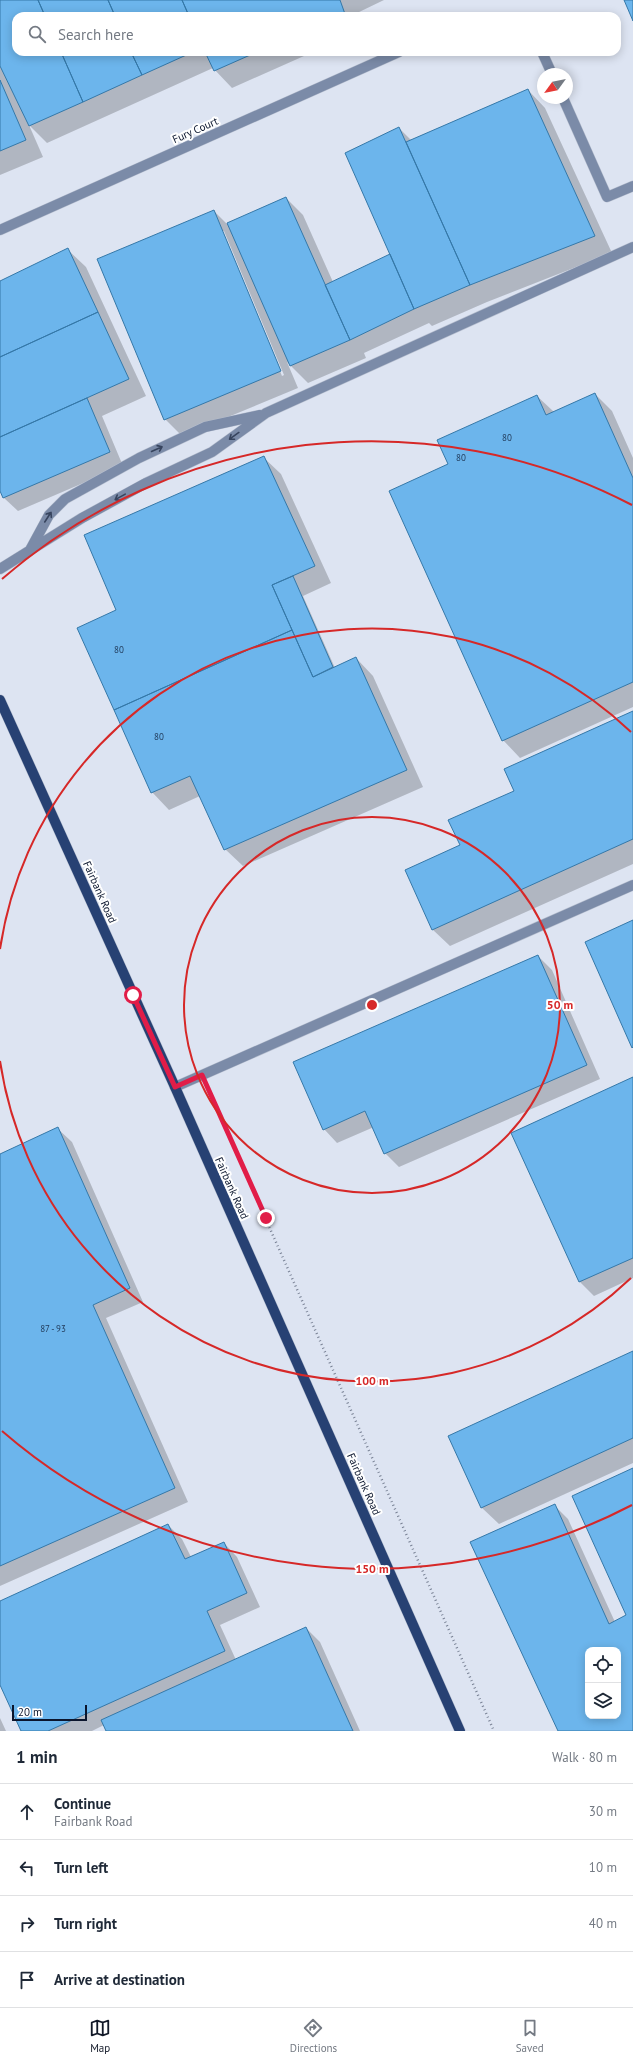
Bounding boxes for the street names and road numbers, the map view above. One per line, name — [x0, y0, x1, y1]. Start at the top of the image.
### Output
street label: Fury Court — [170, 114, 220, 146]
street label: Fairbank Road — [80, 859, 120, 925]
street label: Fairbank Road — [212, 1155, 252, 1221]
street label: Fairbank Road — [344, 1451, 384, 1517]

